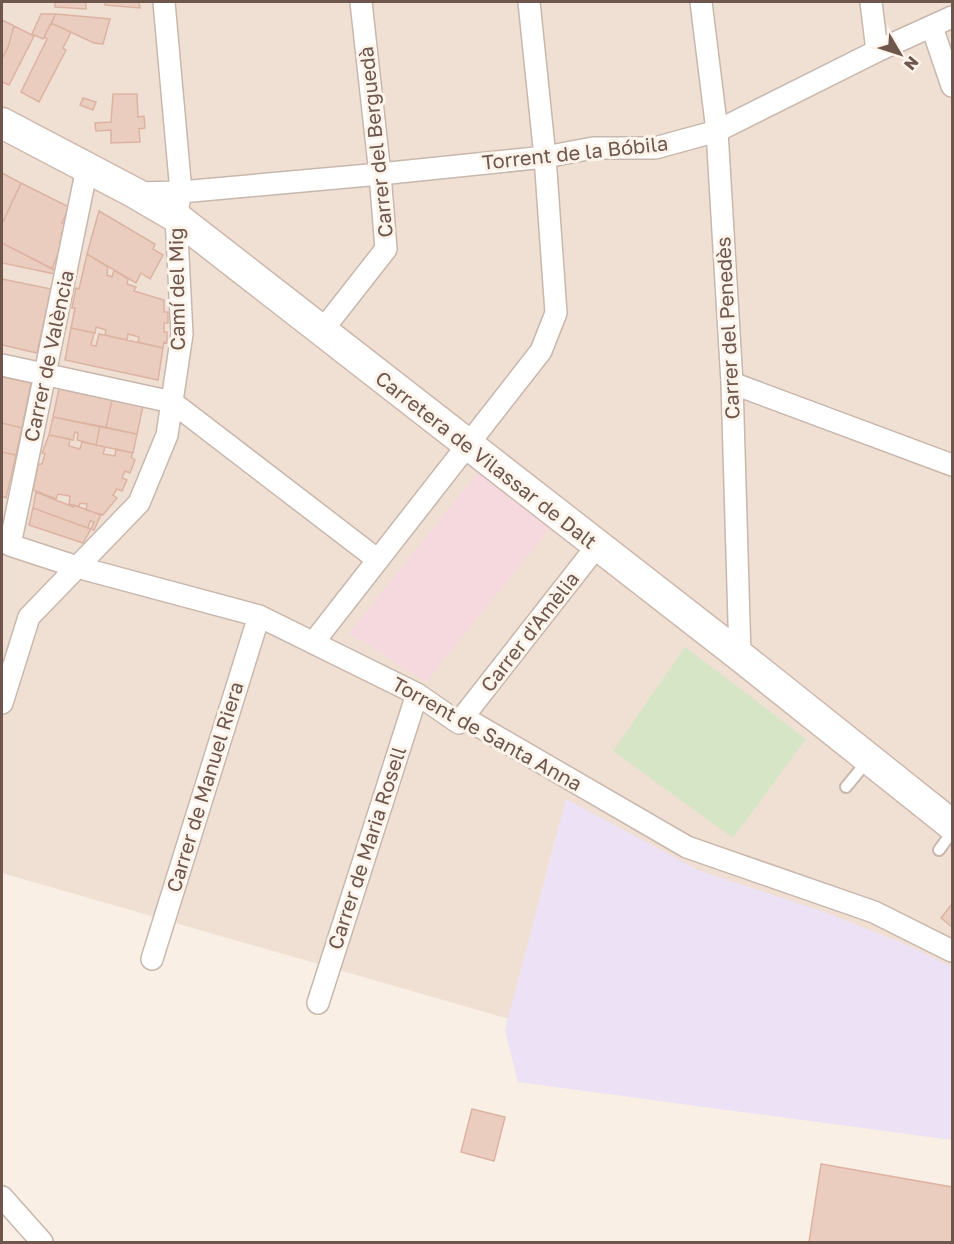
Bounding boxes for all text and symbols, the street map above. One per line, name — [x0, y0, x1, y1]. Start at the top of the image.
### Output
north arrow — [870, 24, 930, 84]
street label: Carrer del Berguedà — [353, 45, 397, 239]
text: N — [900, 52, 923, 74]
street label: Torrent de la Bóbila — [481, 130, 669, 174]
street label: Camí del Mig — [163, 227, 189, 351]
street label: Carrer del Penedès — [710, 236, 744, 420]
street label: Carrer de València — [18, 268, 78, 444]
street label: Carretera de Vilassar de Dalt — [371, 365, 602, 553]
street label: Carrer d'Amèlia — [475, 567, 583, 696]
street label: Torrent de Santa Anna — [388, 671, 587, 795]
street label: Carrer de Manuel Riera — [161, 678, 248, 895]
street label: Carrer de Maria Rosell — [322, 743, 410, 952]

